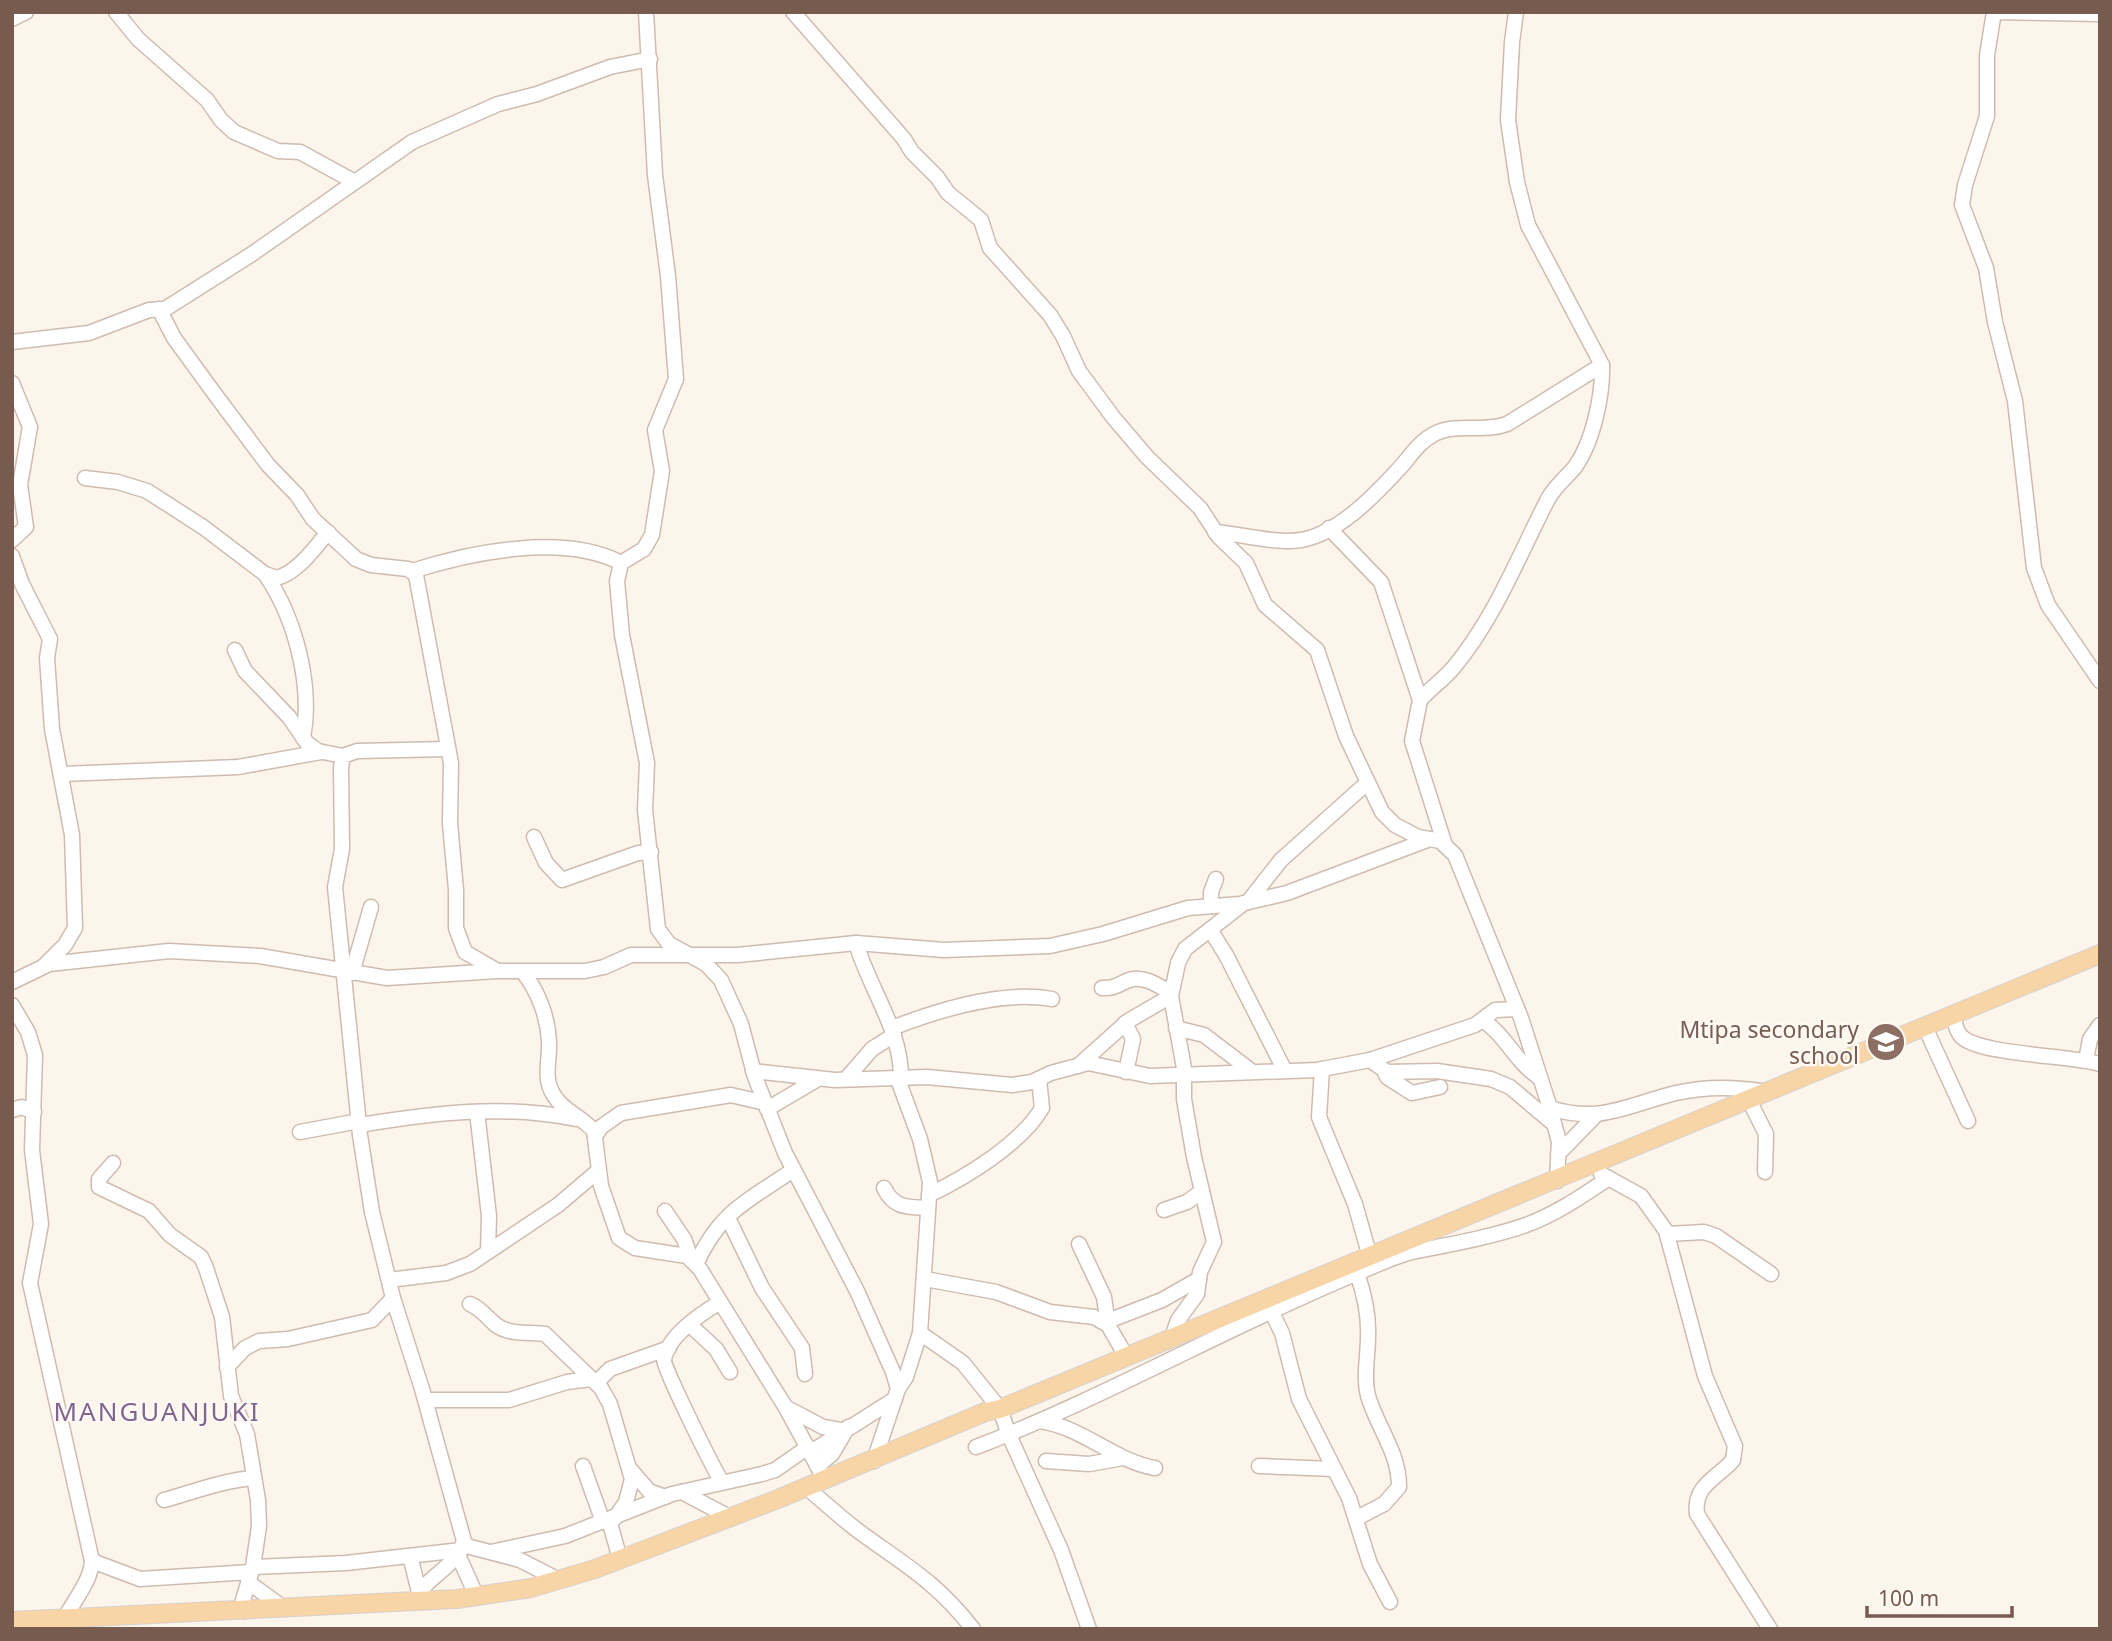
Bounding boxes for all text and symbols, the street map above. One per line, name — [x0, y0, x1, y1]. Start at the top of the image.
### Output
place label: Mtipa secondary school — [1679, 1013, 1859, 1071]
school or university icon: Mtipa secondary school — [1865, 1021, 1907, 1063]
district label: MANGUANJUKI — [53, 1393, 261, 1429]
scale bar — [1867, 1574, 2012, 1618]
text: 100 m — [1878, 1584, 1939, 1612]

